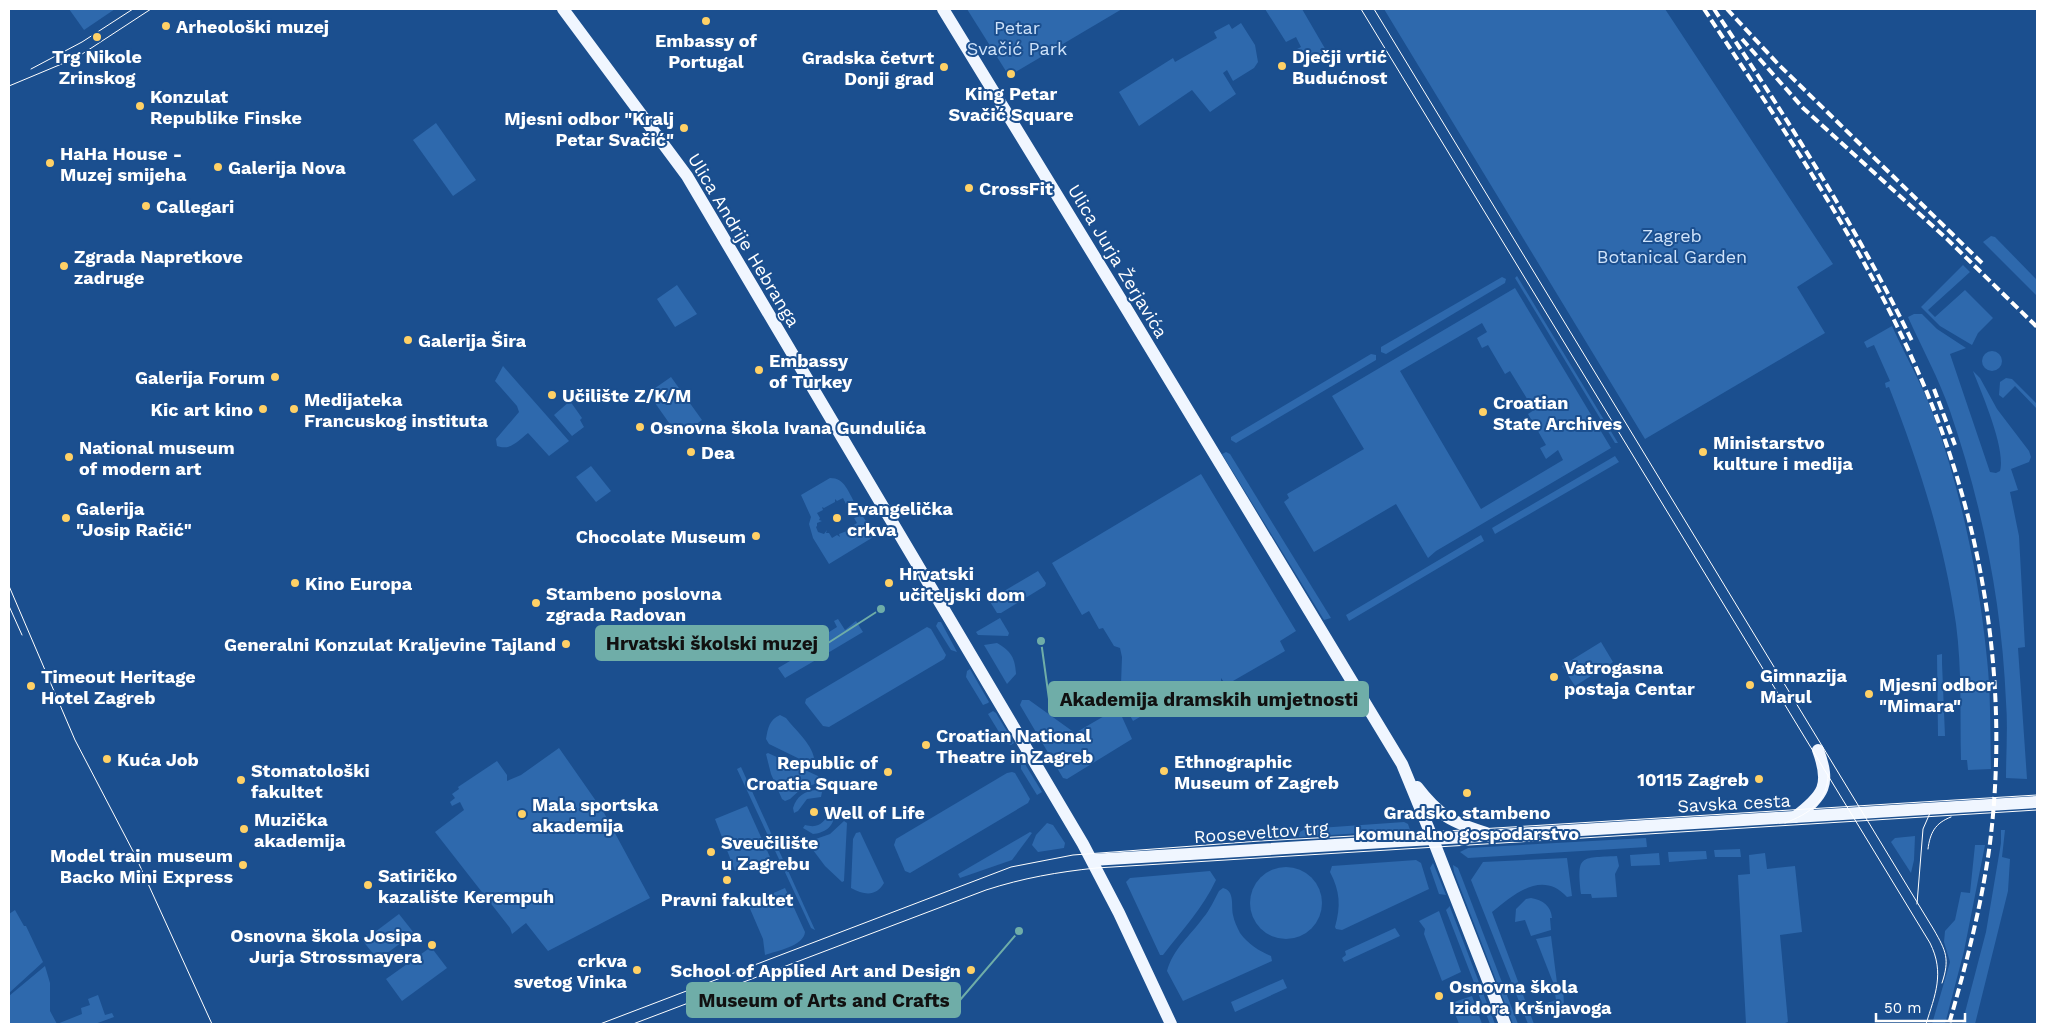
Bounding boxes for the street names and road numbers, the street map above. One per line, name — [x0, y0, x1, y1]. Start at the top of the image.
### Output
street label: Ulica Andrije Hebranga — [684, 149, 804, 331]
street label: Ulica Jurja Žerjavića — [1064, 180, 1172, 342]
street label: Savska cesta — [1677, 790, 1791, 816]
street label: Rooseveltov trg — [1193, 817, 1329, 847]

